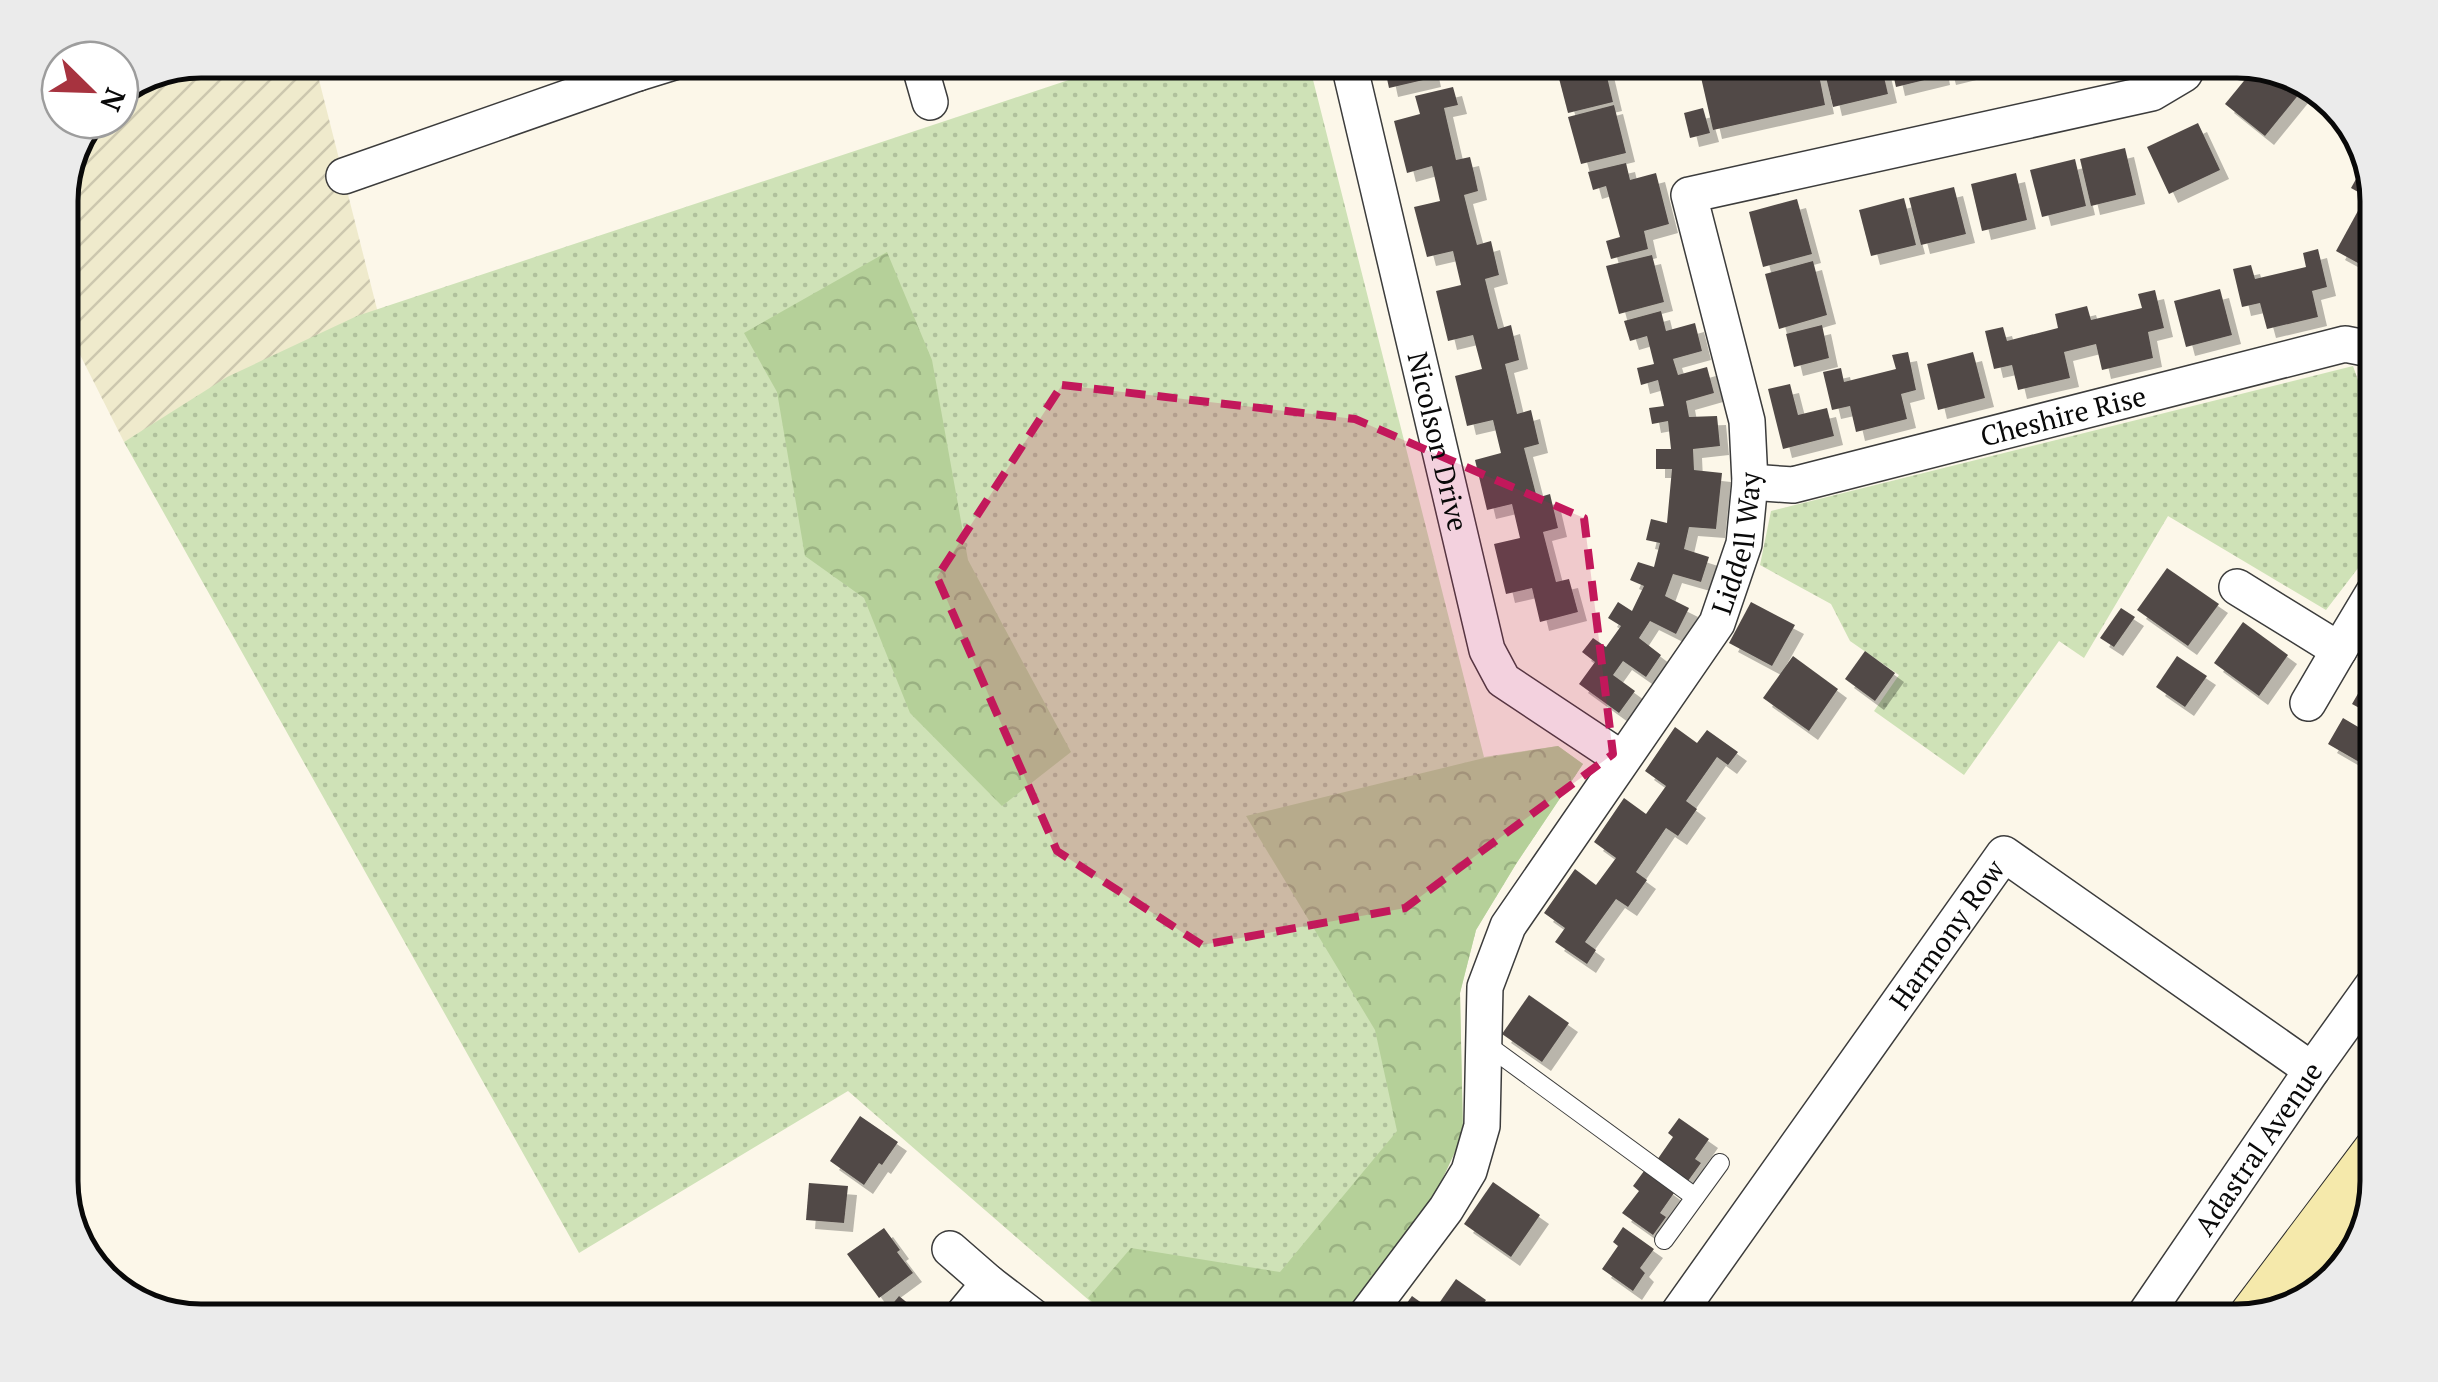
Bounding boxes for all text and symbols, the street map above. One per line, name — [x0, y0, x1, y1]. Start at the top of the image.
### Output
north arrow — [40, 40, 140, 140]
text: N — [92, 83, 135, 117]
street label: Nicolson Drive — [1399, 348, 1477, 535]
street label: Cheshire Rise — [1976, 377, 2150, 454]
street label: Liddell Way — [1702, 470, 1768, 619]
street label: Harmony Row — [1881, 852, 2013, 1017]
street label: Adastral Avenue — [2186, 1054, 2330, 1242]

